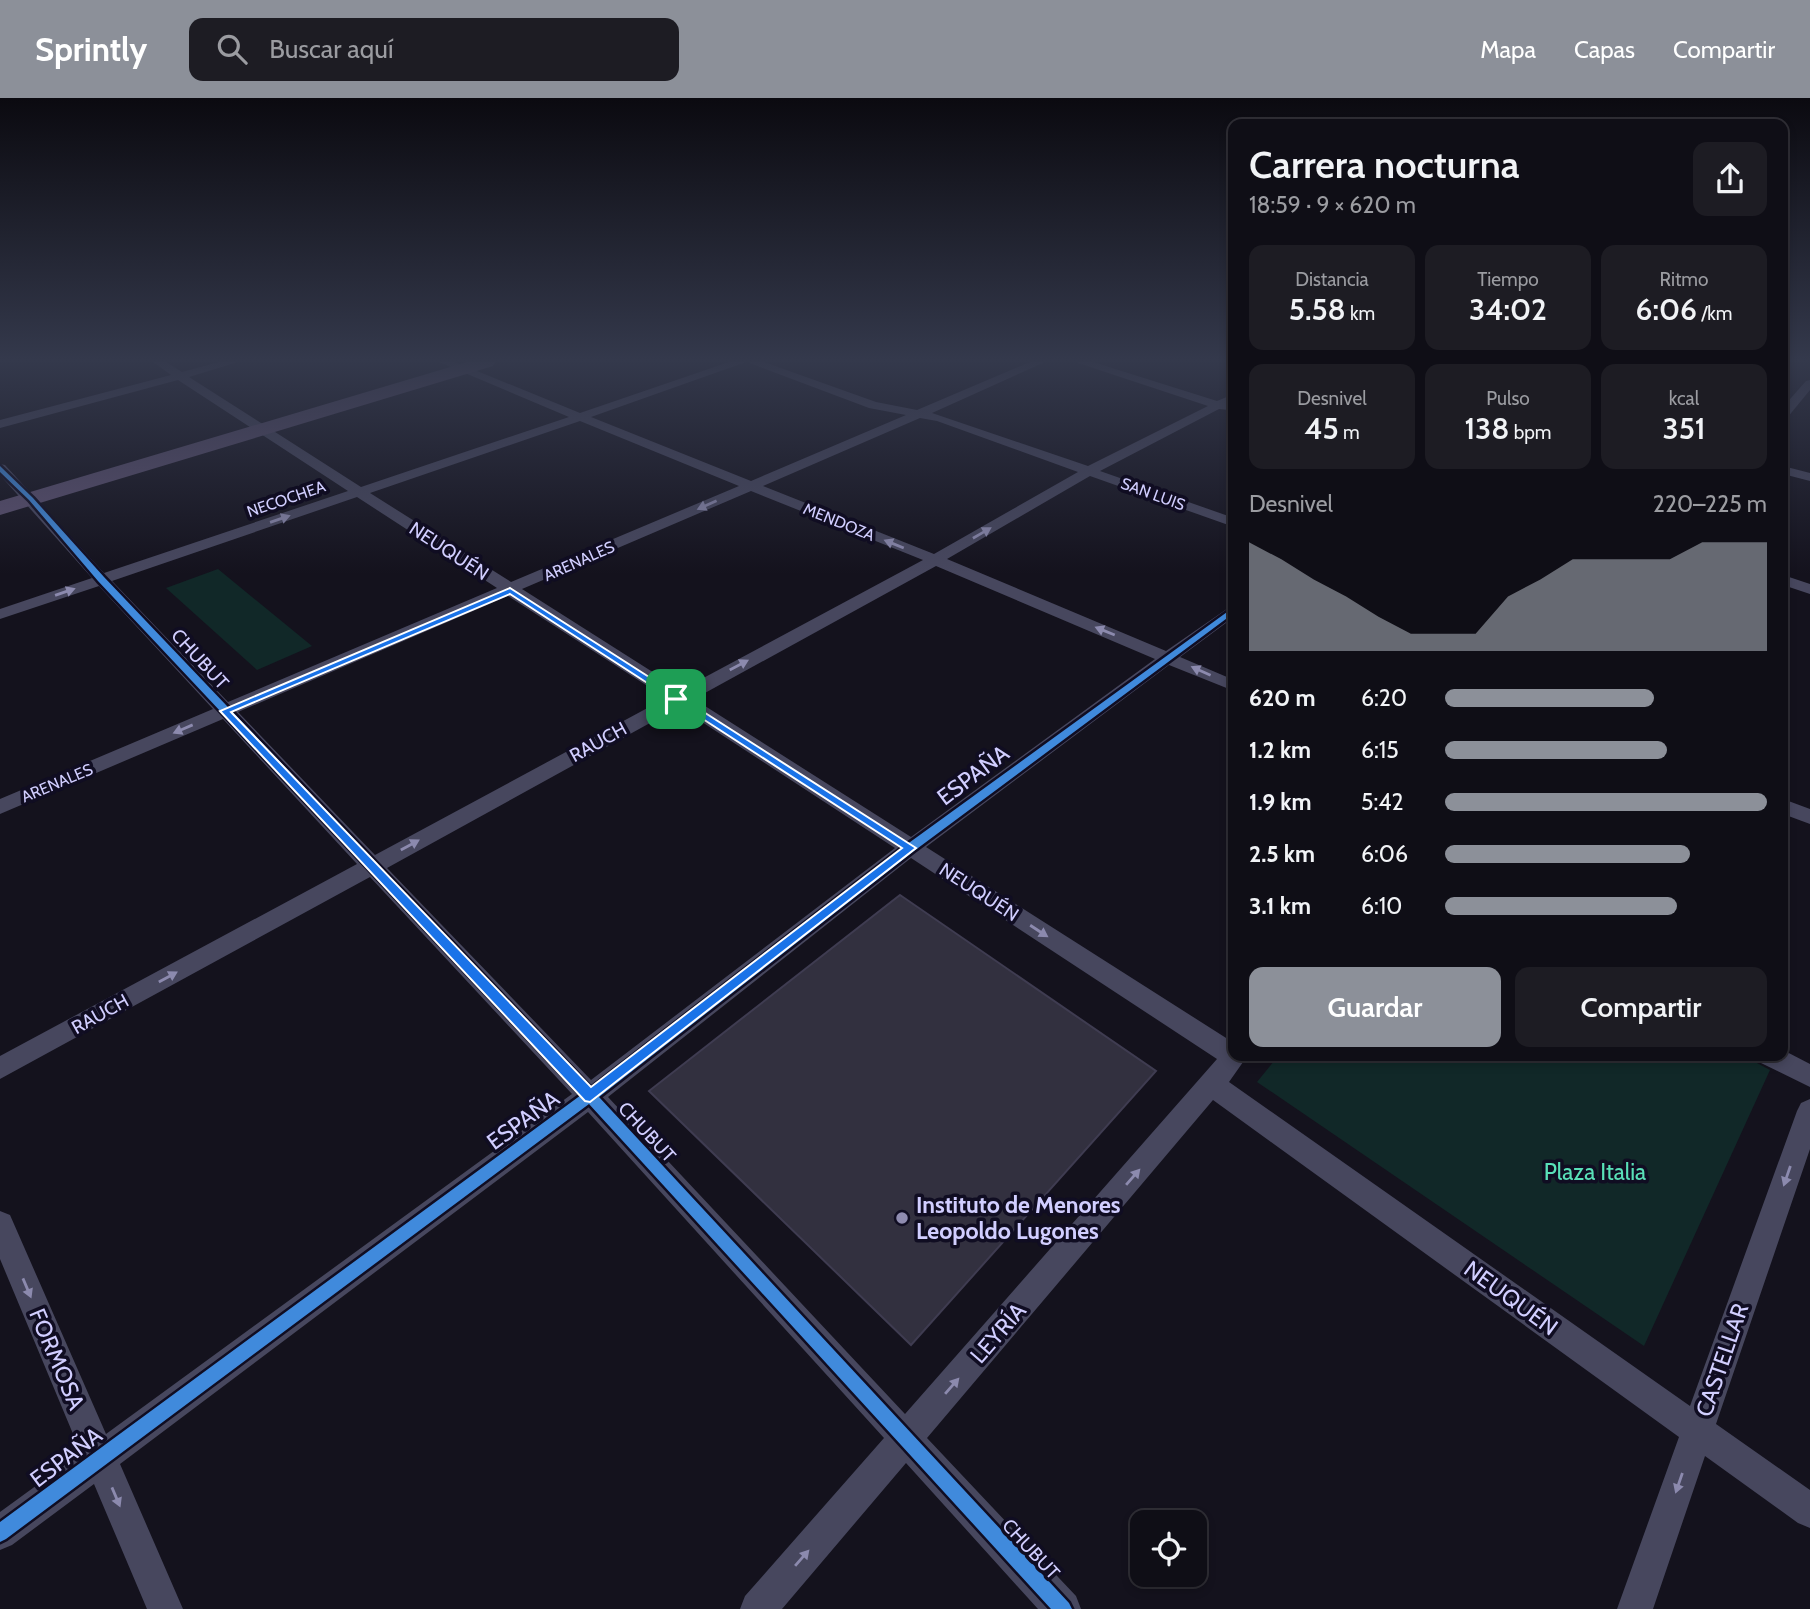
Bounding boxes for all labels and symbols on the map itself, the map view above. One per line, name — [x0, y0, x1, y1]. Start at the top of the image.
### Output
street label: SAN LUIS — [1118, 474, 1188, 514]
street label: NECOCHEA — [244, 477, 328, 521]
one-way arrow — [697, 499, 717, 511]
street label: MENDOZA — [801, 499, 878, 545]
one-way arrow — [270, 514, 291, 524]
street label: NEUQUÉN — [405, 516, 494, 585]
one-way arrow — [972, 527, 991, 539]
street label: ARENALES — [541, 537, 617, 585]
one-way arrow — [884, 539, 905, 550]
one-way arrow — [54, 586, 75, 597]
street label: CHUBUT — [166, 624, 234, 694]
one-way arrow — [1094, 625, 1115, 636]
one-way arrow — [729, 659, 749, 671]
one-way arrow — [1191, 665, 1211, 677]
pin — [646, 669, 706, 729]
street label: RAUCH — [565, 717, 631, 767]
one-way arrow — [172, 724, 193, 735]
street label: ESPAÑA — [931, 739, 1015, 811]
street label: ARENALES — [18, 759, 96, 807]
one-way arrow — [401, 839, 420, 851]
street label: NEUQUÉN — [935, 857, 1024, 926]
one-way arrow — [1029, 924, 1048, 937]
one-way arrow — [158, 971, 177, 983]
street label: RAUCH — [67, 989, 133, 1039]
street label: ESPAÑA — [481, 1084, 565, 1156]
street label: CHUBUT — [613, 1097, 681, 1167]
park label: Plaza Italia — [1544, 1158, 1646, 1186]
one-way arrow — [1781, 1165, 1792, 1186]
one-way arrow — [1125, 1168, 1141, 1186]
place label: Instituto de Menores Leopoldo Lugones — [916, 1191, 1121, 1245]
marker: Instituto de Menores Leopoldo Lugones — [894, 1210, 910, 1226]
street label: NEUQUÉN — [1459, 1254, 1564, 1341]
one-way arrow — [22, 1277, 33, 1298]
street label: LEYRÍA — [963, 1296, 1032, 1369]
street label: CASTELLAR — [1690, 1300, 1754, 1420]
street label: FORMOSA — [23, 1304, 91, 1414]
one-way arrow — [944, 1377, 960, 1395]
street label: ESPAÑA — [24, 1421, 108, 1493]
one-way arrow — [1673, 1472, 1684, 1493]
one-way arrow — [110, 1487, 122, 1507]
street label: CHUBUT — [997, 1514, 1065, 1584]
one-way arrow — [794, 1549, 809, 1566]

